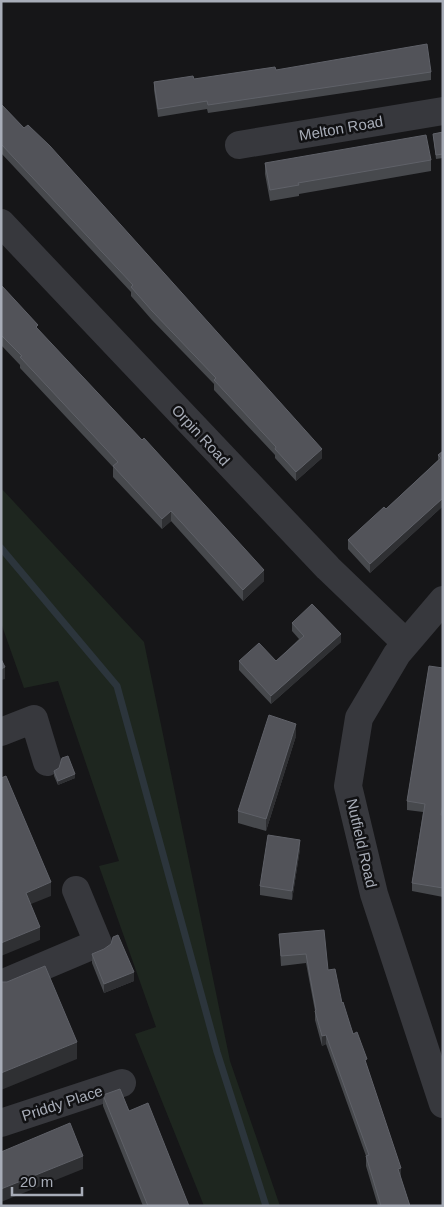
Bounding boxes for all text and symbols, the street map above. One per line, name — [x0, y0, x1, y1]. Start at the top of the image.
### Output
street label: Melton Road — [298, 112, 384, 144]
street label: Orpin Road — [169, 401, 233, 469]
street label: Nutfield Road — [343, 797, 381, 889]
street label: Priddy Place — [19, 1082, 105, 1124]
scale bar — [12, 1164, 82, 1196]
text: 20 m — [20, 1173, 53, 1190]

